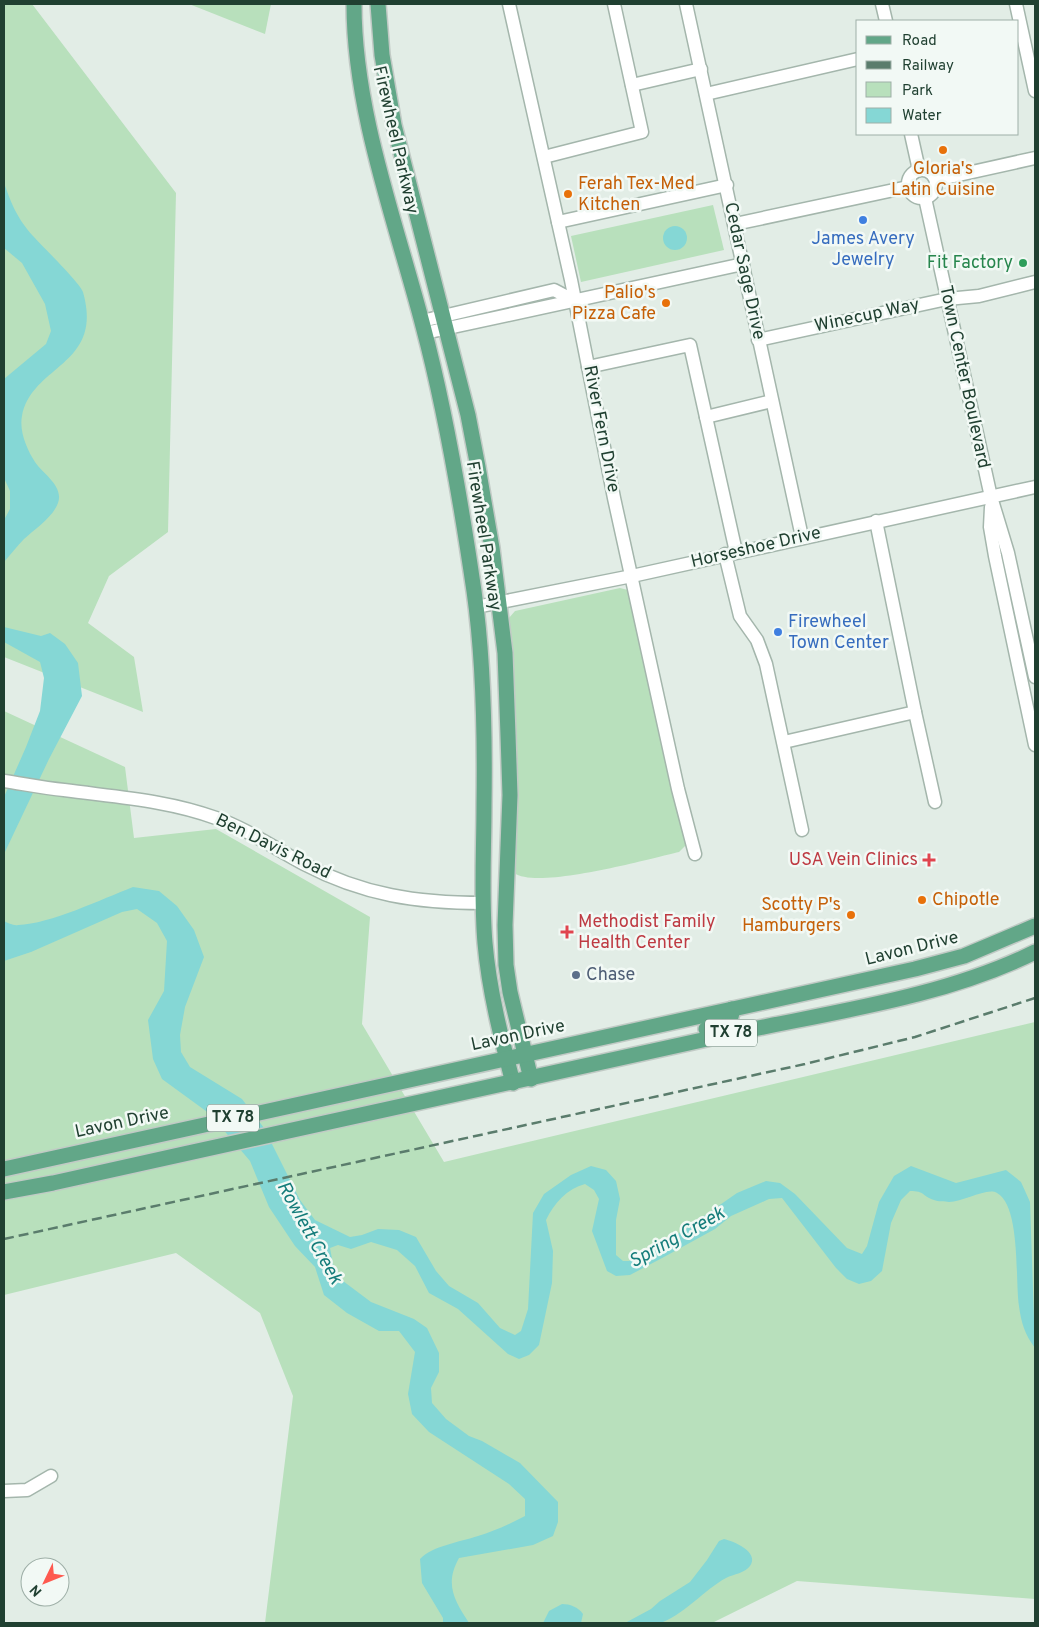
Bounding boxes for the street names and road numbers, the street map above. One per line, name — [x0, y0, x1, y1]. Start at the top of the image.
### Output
street label: Firewheel Parkway — [367, 64, 423, 216]
street label: Cedar Sage Drive — [718, 200, 770, 342]
street label: Town Center Boulevard — [933, 283, 995, 471]
street label: Winecup Way — [812, 294, 922, 338]
street label: River Fern Drive — [577, 363, 625, 495]
street label: Firewheel Parkway — [460, 460, 506, 612]
street label: Horseshoe Drive — [689, 522, 823, 574]
street label: Ben Davis Road — [211, 809, 335, 885]
street label: Lavon Drive — [863, 926, 961, 972]
street label: Lavon Drive — [469, 1015, 567, 1057]
road number: TX 78 — [705, 1020, 757, 1046]
street label: Lavon Drive — [73, 1102, 171, 1144]
road number: TX 78 — [207, 1104, 259, 1132]

